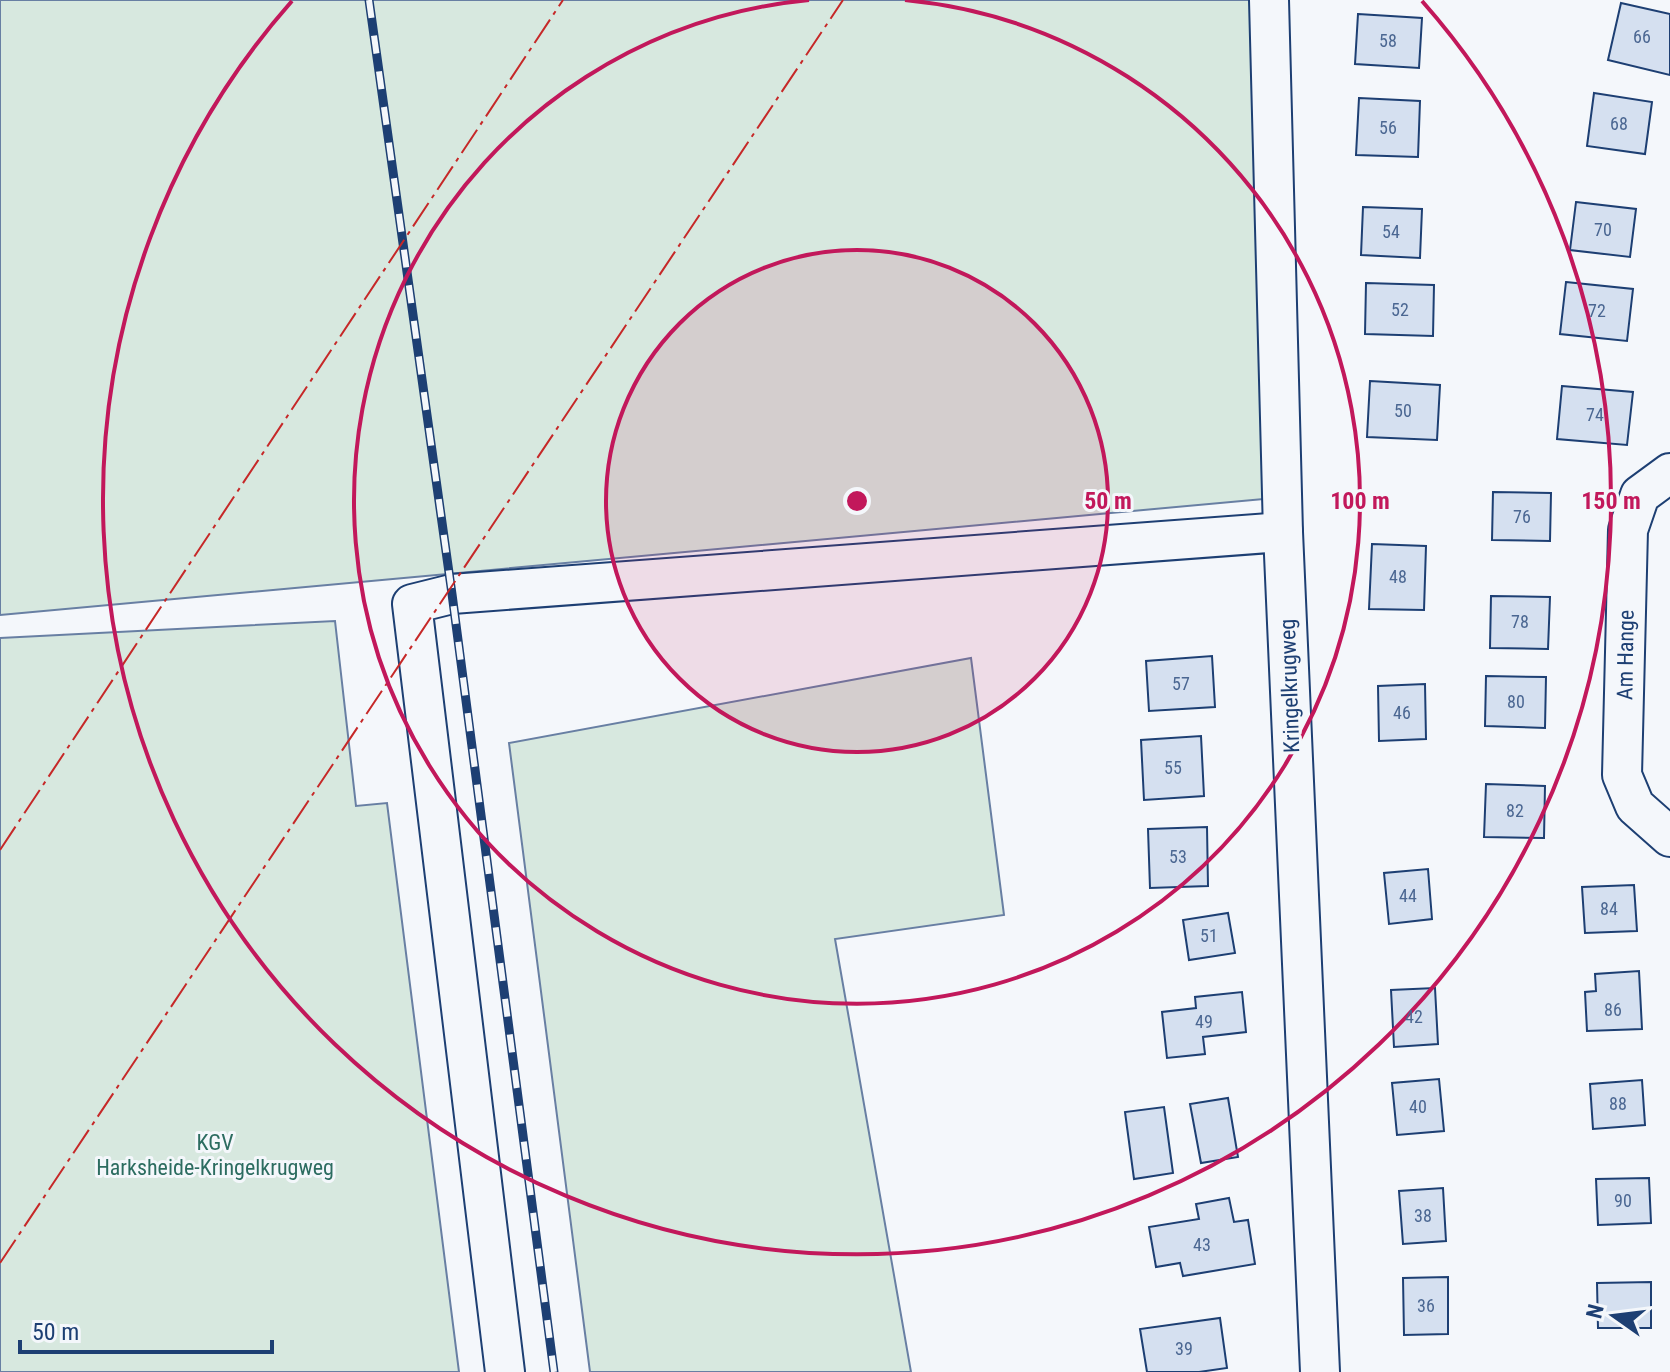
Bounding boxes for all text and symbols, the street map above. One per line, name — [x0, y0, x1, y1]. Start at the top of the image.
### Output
house number: 66 — [1633, 26, 1651, 47]
house number: 58 — [1379, 30, 1397, 51]
house number: 68 — [1610, 113, 1628, 134]
house number: 56 — [1379, 117, 1397, 138]
house number: 70 — [1594, 219, 1612, 240]
house number: 54 — [1382, 221, 1400, 242]
house number: 52 — [1391, 299, 1409, 320]
house number: 72 — [1588, 300, 1606, 321]
house number: 50 — [1394, 400, 1412, 421]
house number: 74 — [1586, 404, 1604, 425]
centre of rings — [843, 487, 871, 515]
text: 50 m — [1084, 487, 1132, 515]
text: 100 m — [1330, 487, 1390, 515]
text: 150 m — [1581, 487, 1641, 515]
house number: 76 — [1513, 506, 1531, 527]
house number: 48 — [1389, 566, 1407, 587]
street label: Am Hange — [1612, 610, 1639, 700]
house number: 78 — [1511, 611, 1529, 632]
street label: Kringelkrugweg — [1275, 618, 1304, 753]
house number: 57 — [1172, 673, 1190, 694]
house number: 80 — [1507, 691, 1525, 712]
house number: 46 — [1393, 702, 1411, 723]
house number: 55 — [1164, 757, 1182, 778]
house number: 82 — [1506, 800, 1524, 821]
house number: 53 — [1169, 846, 1187, 867]
house number: 44 — [1399, 885, 1417, 906]
house number: 84 — [1600, 898, 1618, 919]
house number: 51 — [1200, 925, 1218, 946]
house number: 86 — [1604, 999, 1622, 1020]
house number: 42 — [1405, 1006, 1423, 1027]
house number: 49 — [1195, 1011, 1213, 1032]
house number: 88 — [1609, 1093, 1627, 1114]
house number: 40 — [1409, 1096, 1427, 1117]
park label: KGV Harksheide-Kringelkrugweg — [96, 1130, 334, 1180]
house number: 90 — [1614, 1190, 1632, 1211]
house number: 38 — [1414, 1205, 1432, 1226]
house number: 43 — [1193, 1234, 1211, 1255]
north arrow — [1574, 1276, 1654, 1356]
house number: 36 — [1417, 1295, 1435, 1316]
text: N — [1581, 1302, 1609, 1321]
scale bar — [20, 1304, 272, 1354]
text: 50 m — [32, 1318, 79, 1346]
house number: 39 — [1175, 1338, 1193, 1359]

